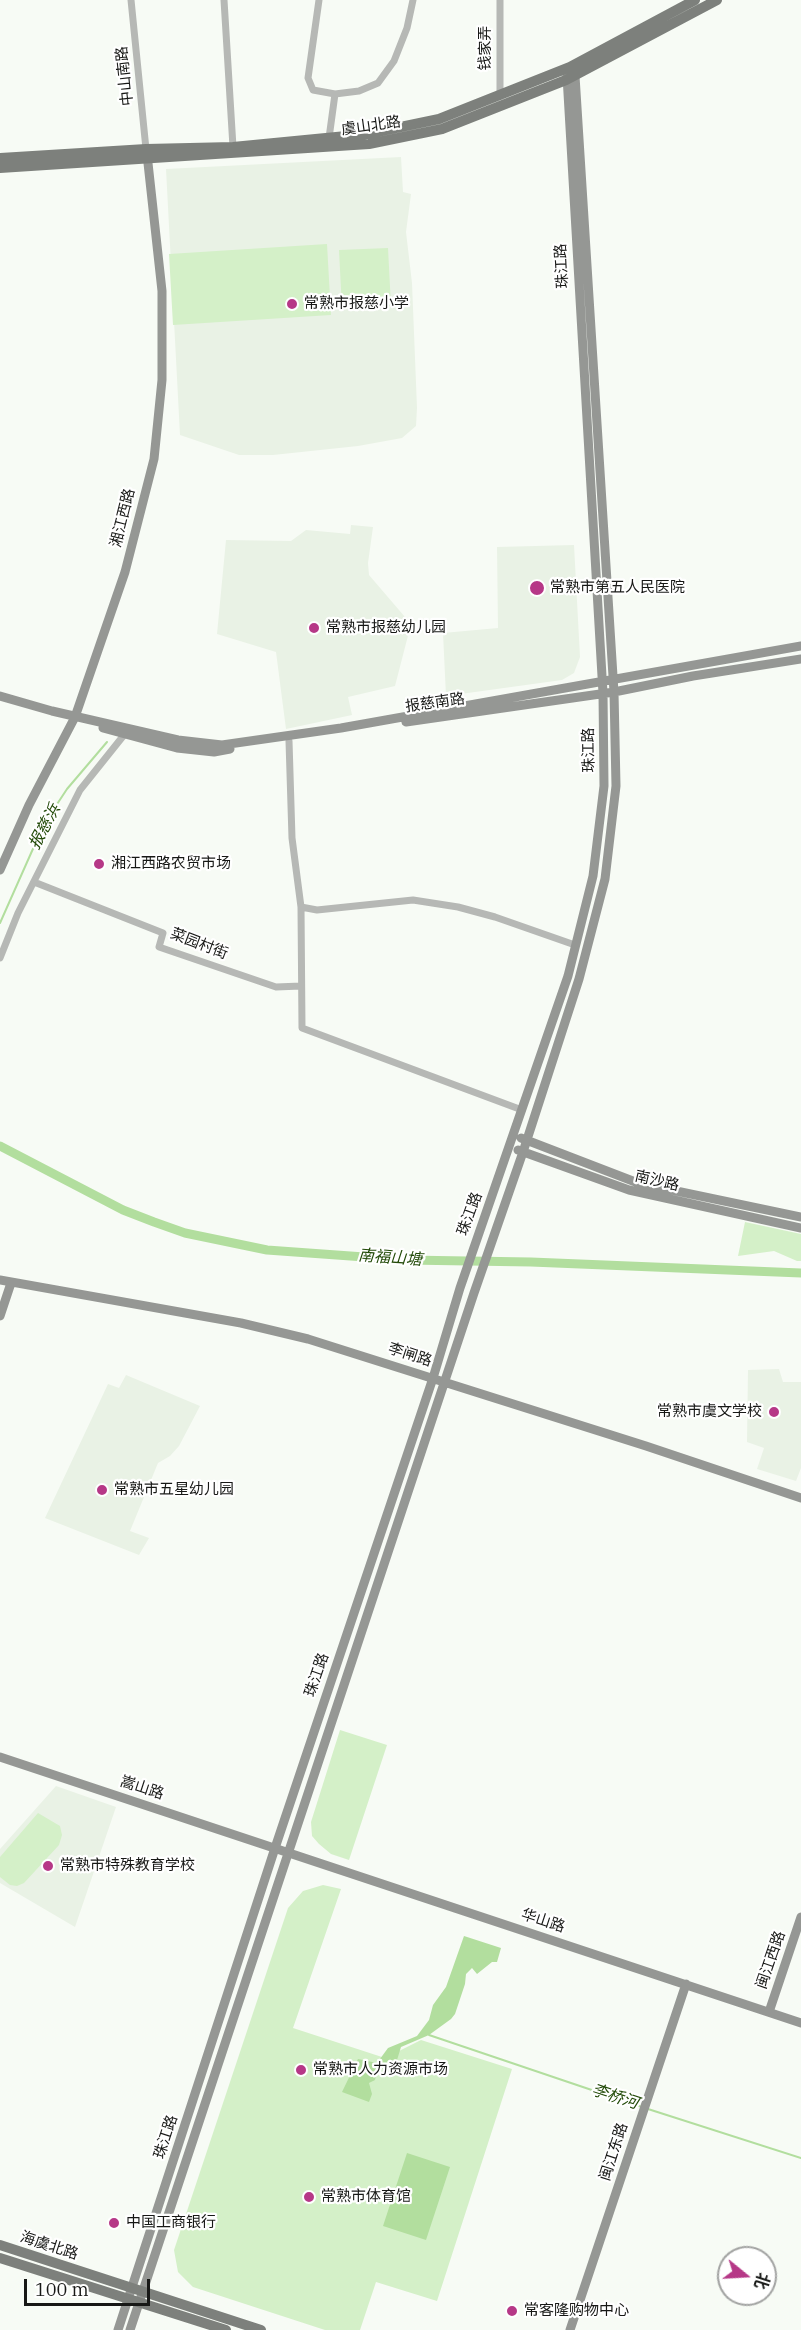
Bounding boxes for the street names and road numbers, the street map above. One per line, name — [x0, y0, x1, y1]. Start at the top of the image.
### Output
street label: 钱家弄 — [477, 26, 495, 70]
street label: 中山南路 — [113, 45, 137, 107]
street label: 虞山北路 — [340, 113, 402, 139]
street label: 珠江路 — [552, 243, 572, 289]
street label: 湘江西路 — [107, 487, 139, 549]
street label: 报慈南路 — [404, 690, 466, 716]
street label: 珠江路 — [580, 727, 598, 773]
street label: 菜园村街 — [168, 925, 230, 963]
street label: 南沙路 — [633, 1167, 681, 1195]
street label: 珠江路 — [454, 1190, 486, 1238]
street label: 李闸路 — [386, 1339, 434, 1371]
street label: 珠江路 — [301, 1651, 333, 1699]
street label: 嵩山路 — [118, 1772, 166, 1804]
street label: 华山路 — [519, 1905, 567, 1937]
street label: 闽江西路 — [753, 1929, 789, 1991]
street label: 珠江路 — [150, 2113, 182, 2161]
street label: 闽江东路 — [596, 2121, 632, 2183]
street label: 海虞北路 — [18, 2228, 80, 2264]

